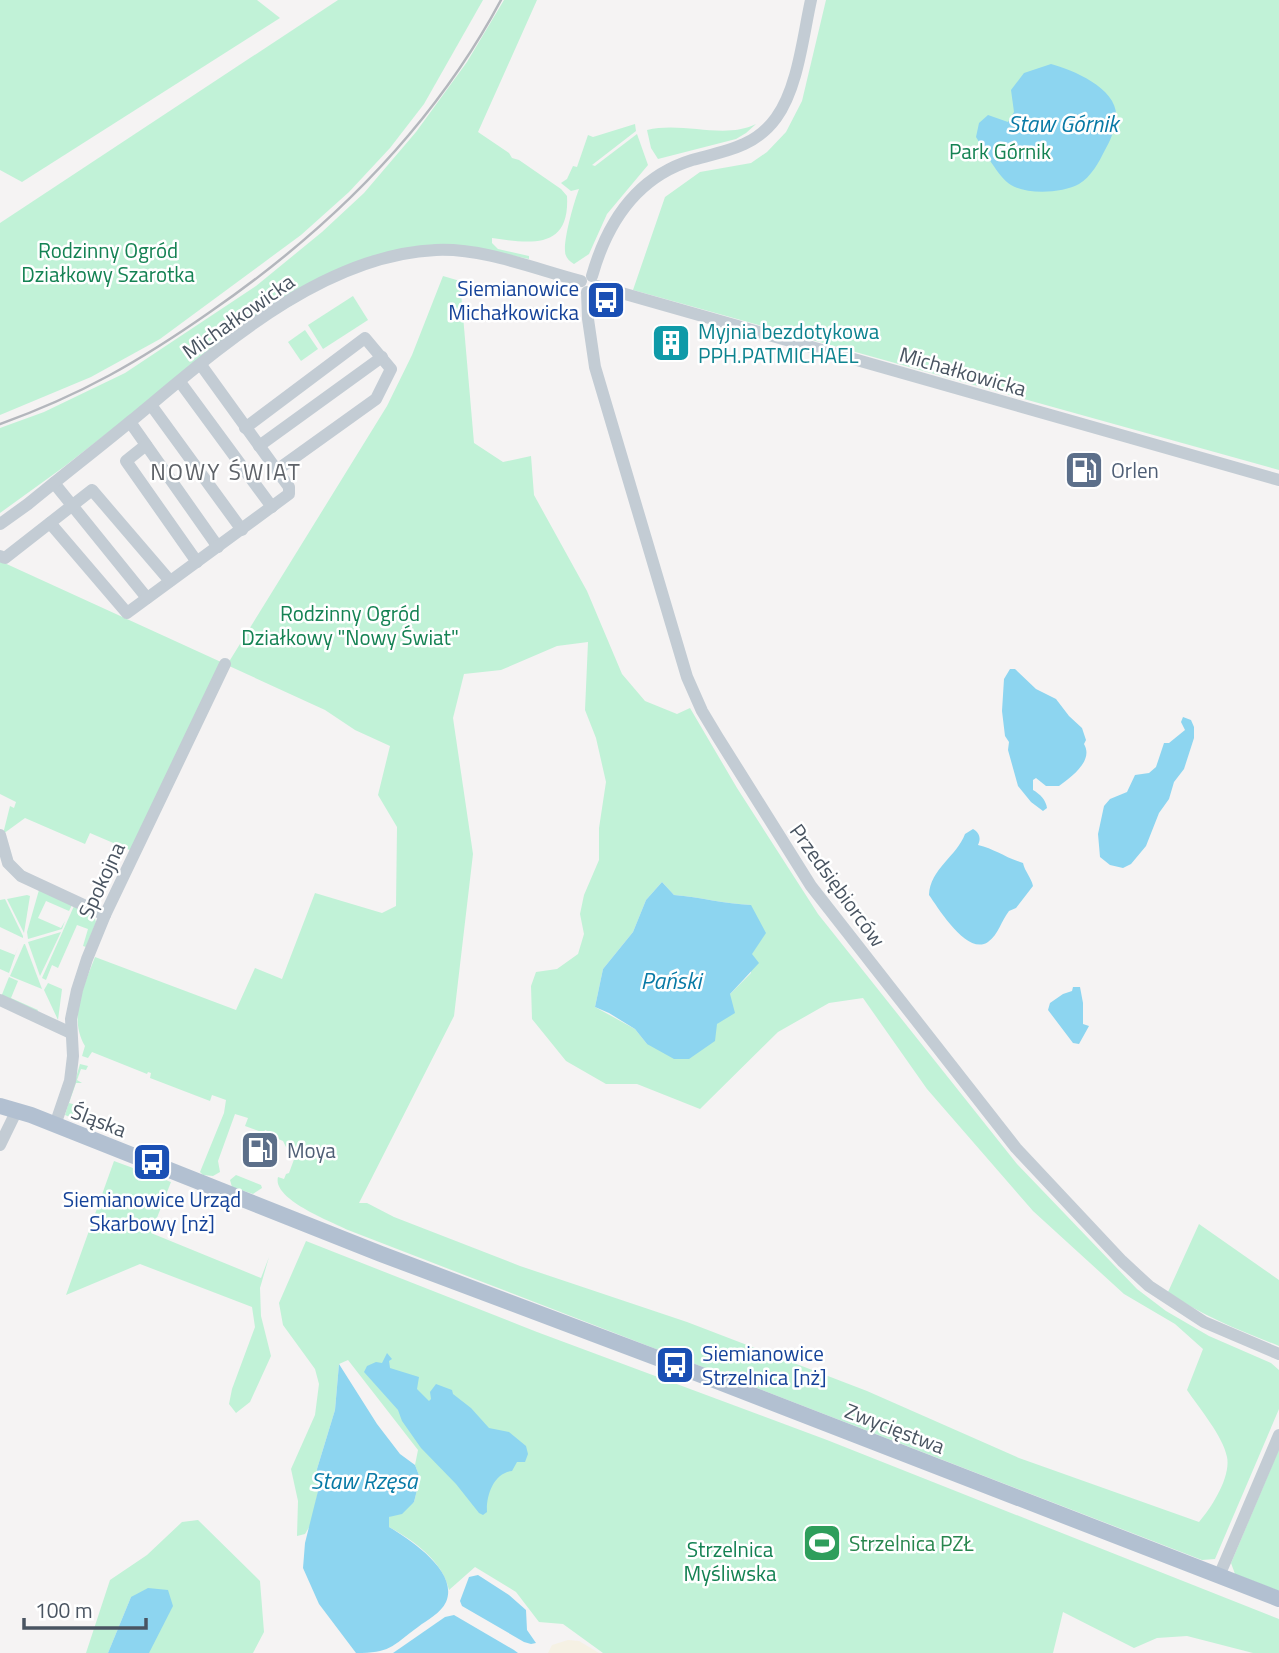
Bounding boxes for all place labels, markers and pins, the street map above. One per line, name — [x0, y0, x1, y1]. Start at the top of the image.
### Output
place label: Siemianowice Michałkowicka — [448, 272, 579, 328]
bus stop icon: Siemianowice Michałkowicka — [585, 279, 627, 321]
place label: Myjnia bezdotykowa PPH.PATMICHAEL — [698, 315, 880, 371]
building icon: Myjnia bezdotykowa PPH.PATMICHAEL — [650, 322, 692, 364]
fuel station icon: Orlen — [1063, 449, 1105, 491]
place label: Orlen — [1111, 454, 1159, 486]
fuel station icon: Moya — [239, 1129, 281, 1171]
place label: Moya — [287, 1134, 336, 1166]
bus stop icon: Siemianowice Urząd Skarbowy [nż] — [131, 1141, 173, 1183]
place label: Siemianowice Urząd Skarbowy [nż] — [63, 1183, 241, 1239]
place label: Siemianowice Strzelnica [nż] — [702, 1337, 827, 1393]
bus stop icon: Siemianowice Strzelnica [nż] — [654, 1344, 696, 1386]
sports icon: Strzelnica PZŁ — [801, 1522, 843, 1564]
place label: Strzelnica PZŁ — [849, 1527, 974, 1559]

